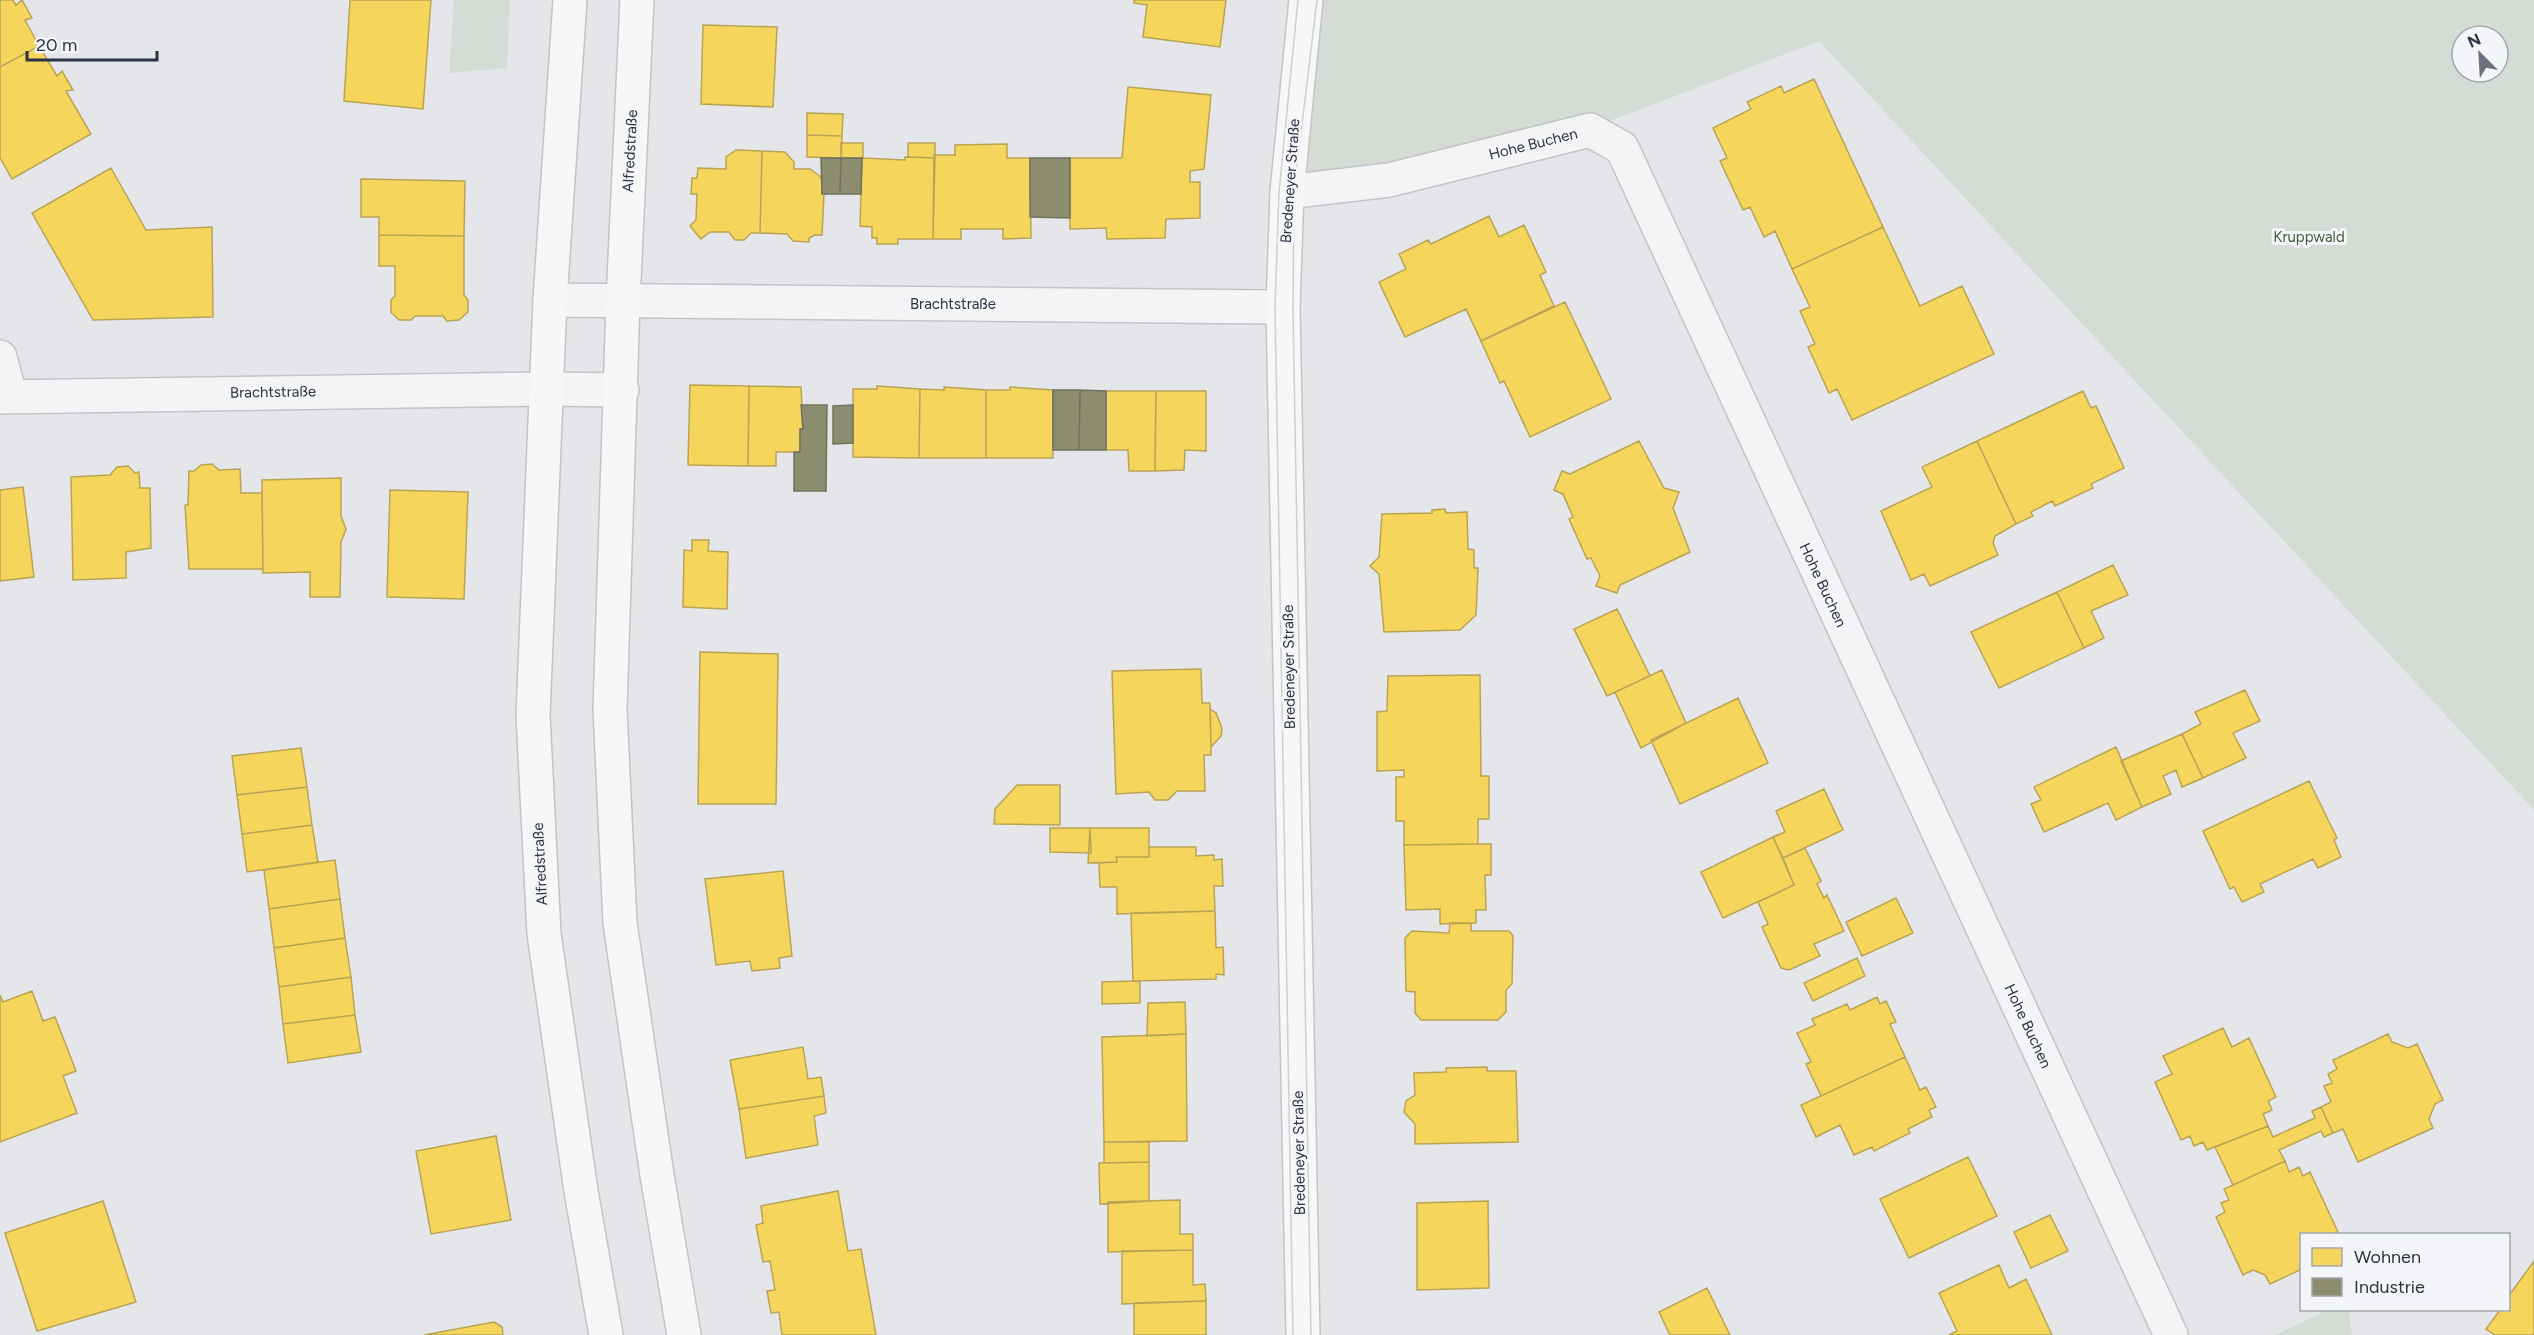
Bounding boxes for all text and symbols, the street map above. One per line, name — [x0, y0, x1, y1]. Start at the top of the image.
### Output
scale bar — [27, 24, 158, 62]
north arrow — [2450, 24, 2510, 84]
text: N — [2465, 30, 2484, 52]
text: 20 m — [36, 34, 77, 56]
street label: Alfredstraße — [619, 109, 641, 193]
street label: Bredeneyer Straße — [1277, 118, 1303, 244]
street label: Hohe Buchen — [1487, 124, 1579, 164]
park label: Kruppwald — [2273, 228, 2345, 246]
street label: Brachtstraße — [910, 295, 996, 313]
street label: Brachtstraße — [230, 382, 316, 402]
street label: Hohe Buchen — [1796, 540, 1850, 630]
street label: Bredeneyer Straße — [1279, 605, 1299, 729]
street label: Alfredstraße — [529, 822, 551, 906]
street label: Hohe Buchen — [2001, 981, 2055, 1071]
street label: Bredeneyer Straße — [1289, 1091, 1309, 1215]
legend — [2300, 1233, 2510, 1311]
text: Wohnen — [2354, 1246, 2421, 1268]
text: Industrie — [2354, 1276, 2425, 1298]

